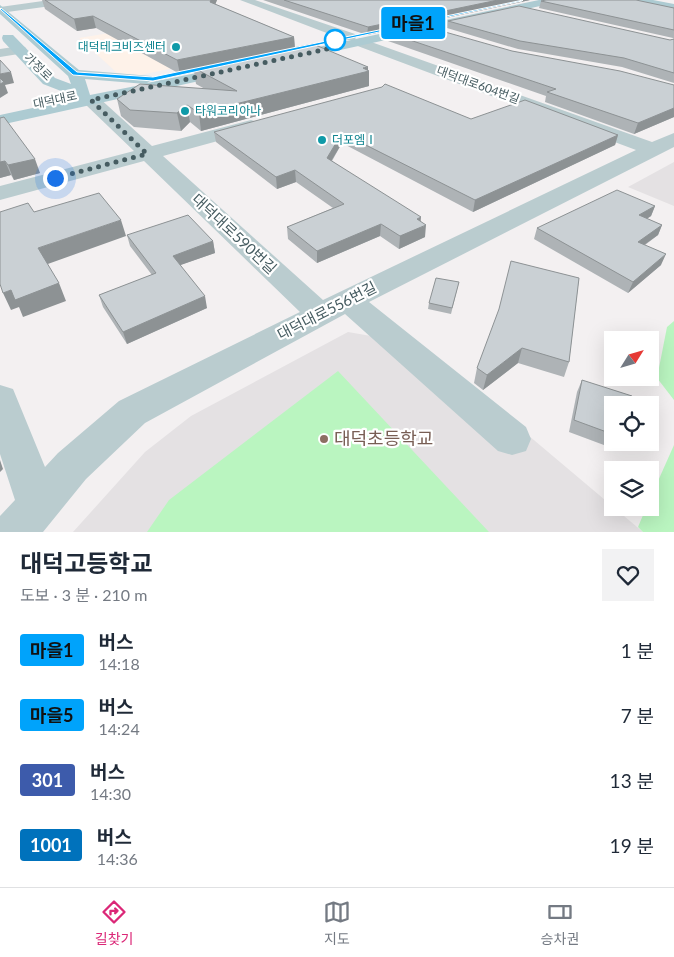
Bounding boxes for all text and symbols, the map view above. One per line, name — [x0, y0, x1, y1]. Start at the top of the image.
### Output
line badge: 마을1 — [384, 7, 442, 39]
text: 마을1 — [391, 12, 435, 34]
unlabelled marker — [324, 29, 346, 51]
place label: 대덕테크비즈센터 — [78, 39, 166, 54]
marker: 대덕테크비즈센터 — [170, 41, 182, 53]
street label: 가정로 — [21, 50, 55, 84]
street label: 대덕대로604번길 — [435, 63, 522, 106]
street label: 대덕대로 — [32, 88, 78, 111]
place label: 타워코리아나 — [195, 103, 261, 118]
marker: 타워코리아나 — [179, 105, 191, 117]
place label: 더포엠Ⅰ — [332, 132, 377, 147]
marker: 더포엠Ⅰ — [316, 134, 328, 146]
your location — [43, 166, 68, 191]
street label: 대덕대로590번길 — [189, 190, 281, 277]
street label: 대덕대로556번길 — [274, 277, 379, 343]
north arrow — [604, 331, 659, 386]
map controls — [604, 331, 659, 516]
button: locate — [604, 396, 659, 451]
place label: 대덕초등학교 — [334, 427, 433, 449]
marker: 대덕초등학교 — [318, 433, 330, 445]
button: layers — [604, 461, 659, 516]
text: 대덕고등학교 — [20, 548, 152, 577]
button: heart — [602, 549, 654, 601]
text: 도보 · 3 분 · 210 m — [20, 585, 147, 604]
text: 버스 — [99, 630, 134, 653]
text: 마을1 — [30, 639, 74, 661]
text: 1 분 — [621, 639, 654, 662]
text: 14:18 — [99, 654, 140, 673]
text: 버스 — [99, 695, 134, 718]
text: 마을5 — [30, 704, 74, 726]
text: 7 분 — [621, 704, 654, 727]
text: 14:24 — [99, 719, 140, 738]
text: 버스 — [90, 760, 125, 783]
text: 301 — [32, 769, 63, 791]
text: 13 분 — [610, 769, 654, 792]
text: 14:30 — [90, 784, 131, 803]
text: 버스 — [97, 825, 132, 848]
text: 1001 — [30, 834, 72, 856]
text: 19 분 — [610, 834, 654, 857]
text: 14:36 — [97, 849, 138, 868]
tab: 길찾기 — [95, 898, 133, 948]
tab: 지도 — [323, 898, 351, 948]
tab: 승차권 — [541, 898, 579, 948]

